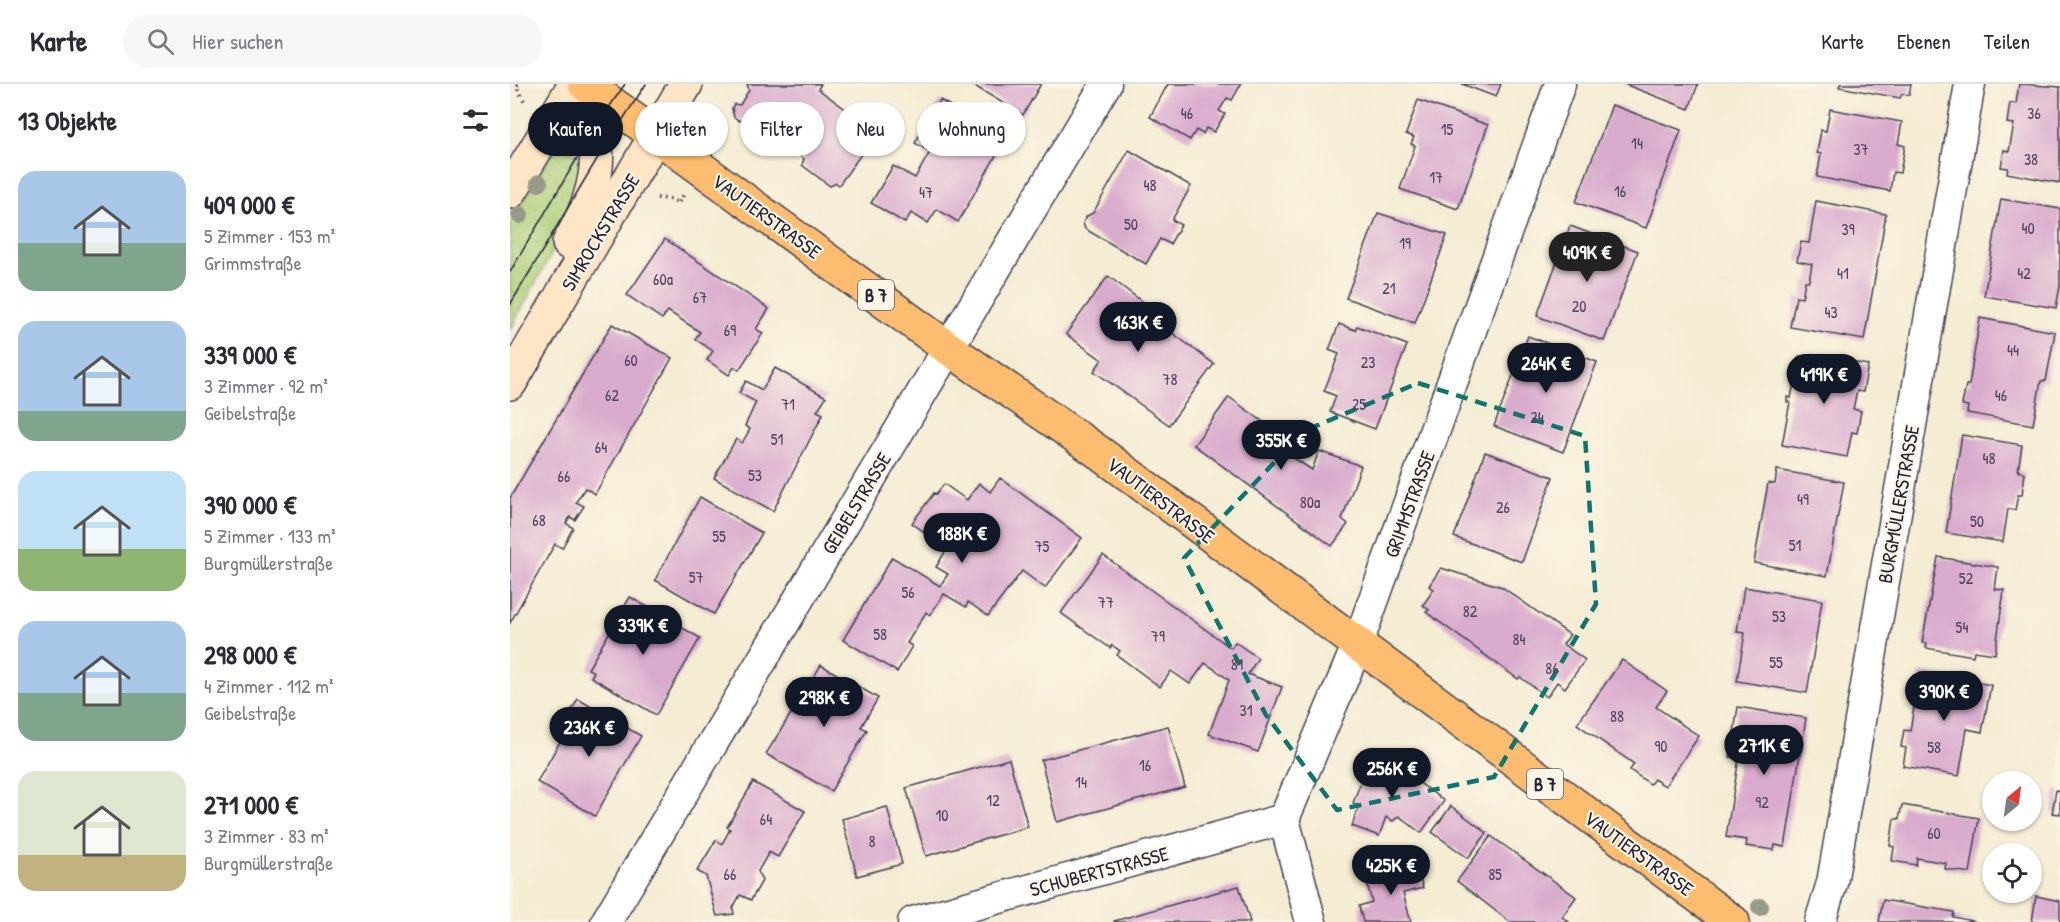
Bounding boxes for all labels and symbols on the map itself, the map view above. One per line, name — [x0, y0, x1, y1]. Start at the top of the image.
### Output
house number: 46 — [1181, 102, 1193, 124]
house number: 36 — [2027, 102, 2041, 124]
house number: 15 — [1441, 118, 1454, 140]
house number: 14 — [1631, 132, 1643, 154]
house number: 37 — [1853, 138, 1869, 160]
house number: 38 — [2024, 148, 2038, 170]
house number: 17 — [1429, 166, 1443, 188]
street label: VAUTIERSTRASSE — [707, 167, 827, 265]
street label: SIMROCKSTRASSE — [554, 168, 646, 296]
house number: 48 — [1144, 174, 1157, 196]
house number: 16 — [1614, 180, 1626, 202]
house number: 47 — [919, 181, 933, 203]
house number: 50 — [1124, 213, 1138, 235]
house number: 40 — [2021, 217, 2035, 239]
house number: 39 — [1841, 218, 1855, 240]
house number: 19 — [1399, 232, 1411, 254]
pin: 409K € — [1538, 232, 1636, 283]
house number: 41 — [1837, 262, 1849, 284]
house number: 42 — [2017, 262, 2031, 284]
house number: 60a — [653, 268, 673, 290]
house number: 21 — [1382, 277, 1396, 299]
road number: B 7 — [858, 280, 894, 310]
house number: 67 — [693, 286, 707, 308]
house number: 20 — [1572, 295, 1586, 317]
house number: 43 — [1824, 301, 1838, 323]
pin: 163K € — [1089, 302, 1187, 353]
house number: 69 — [724, 319, 736, 341]
house number: 44 — [2007, 339, 2019, 361]
pin: 264K € — [1497, 343, 1595, 394]
house number: 60 — [624, 349, 638, 371]
house number: 23 — [1361, 351, 1375, 373]
pin: 419K € — [1775, 354, 1873, 405]
house number: 78 — [1163, 368, 1177, 390]
house number: 62 — [605, 384, 619, 406]
house number: 46 — [1995, 384, 2007, 406]
house number: 71 — [781, 393, 795, 415]
house number: 25 — [1352, 393, 1366, 415]
house number: 24 — [1530, 406, 1544, 428]
pin: 355K € — [1232, 420, 1330, 471]
street label: BURGMÜLLERSTRASSE — [1871, 423, 1925, 585]
house number: 51 — [771, 428, 783, 450]
house number: 64 — [595, 436, 607, 458]
street label: GEIBELSTRASSE — [815, 447, 897, 559]
street label: GRIMMSTRASSE — [1377, 447, 1441, 561]
house number: 48 — [1983, 447, 1996, 469]
street label: VAUTIERSTRASSE — [1102, 451, 1221, 550]
house number: 53 — [748, 464, 762, 486]
house number: 66 — [558, 465, 570, 487]
house number: 49 — [1797, 488, 1809, 510]
house number: 80a — [1300, 491, 1320, 513]
house number: 26 — [1496, 496, 1510, 518]
house number: 68 — [532, 509, 546, 531]
house number: 50 — [1970, 510, 1984, 532]
pin: 188K € — [913, 513, 1011, 564]
house number: 55 — [712, 525, 726, 547]
house number: 51 — [1789, 534, 1801, 556]
house number: 75 — [1035, 535, 1050, 557]
house number: 57 — [689, 566, 703, 588]
house number: 52 — [1959, 567, 1974, 589]
house number: 56 — [901, 581, 915, 603]
house number: 77 — [1098, 591, 1114, 613]
house number: 82 — [1463, 600, 1478, 622]
pin: 339K € — [594, 605, 692, 656]
house number: 53 — [1772, 605, 1786, 627]
house number: 54 — [1956, 616, 1968, 638]
house number: 58 — [873, 623, 887, 645]
house number: 79 — [1151, 625, 1165, 647]
house number: 84 — [1513, 628, 1525, 650]
house number: 55 — [1769, 651, 1783, 673]
house number: 81 — [1231, 653, 1244, 675]
house number: 86 — [1545, 657, 1559, 679]
pin: 390K € — [1895, 671, 1993, 722]
pin: 298K € — [775, 677, 873, 728]
house number: 31 — [1240, 699, 1253, 721]
house number: 88 — [1610, 705, 1624, 727]
pin: 236K € — [540, 707, 638, 758]
pin: 271K € — [1715, 725, 1813, 776]
house number: 90 — [1654, 735, 1668, 757]
house number: 58 — [1927, 736, 1941, 758]
pin: 256K € — [1343, 748, 1441, 799]
house number: 16 — [1139, 754, 1151, 776]
road number: B 7 — [1527, 769, 1563, 799]
house number: 14 — [1075, 771, 1087, 793]
north arrow — [1982, 771, 2042, 831]
house number: 12 — [986, 789, 1000, 811]
house number: 92 — [1755, 791, 1769, 813]
house number: 10 — [936, 804, 948, 826]
street label: VAUTIERSTRASSE — [1579, 804, 1699, 902]
house number: 64 — [760, 808, 772, 830]
house number: 60 — [1927, 822, 1941, 844]
house number: 8 — [869, 830, 876, 852]
street label: SCHUBERTSTRASSE — [1027, 839, 1171, 902]
pin: 425K € — [1342, 845, 1440, 896]
house number: 66 — [724, 863, 736, 885]
house number: 85 — [1488, 863, 1502, 885]

